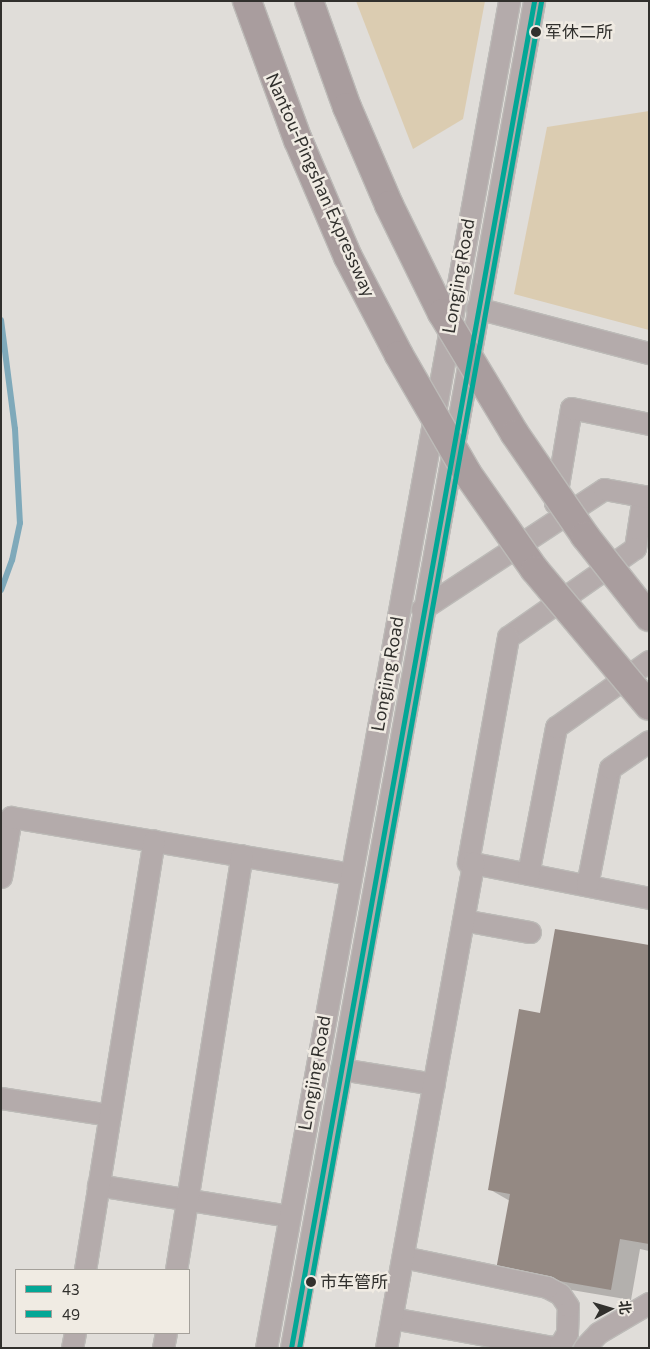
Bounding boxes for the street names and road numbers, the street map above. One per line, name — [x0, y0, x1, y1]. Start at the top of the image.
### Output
street label: Nantou-Pingshan Expressway — [262, 70, 380, 300]
street label: Longjing Road — [437, 217, 479, 335]
street label: Longjing Road — [366, 615, 408, 733]
street label: Longjing Road — [293, 1014, 335, 1132]

